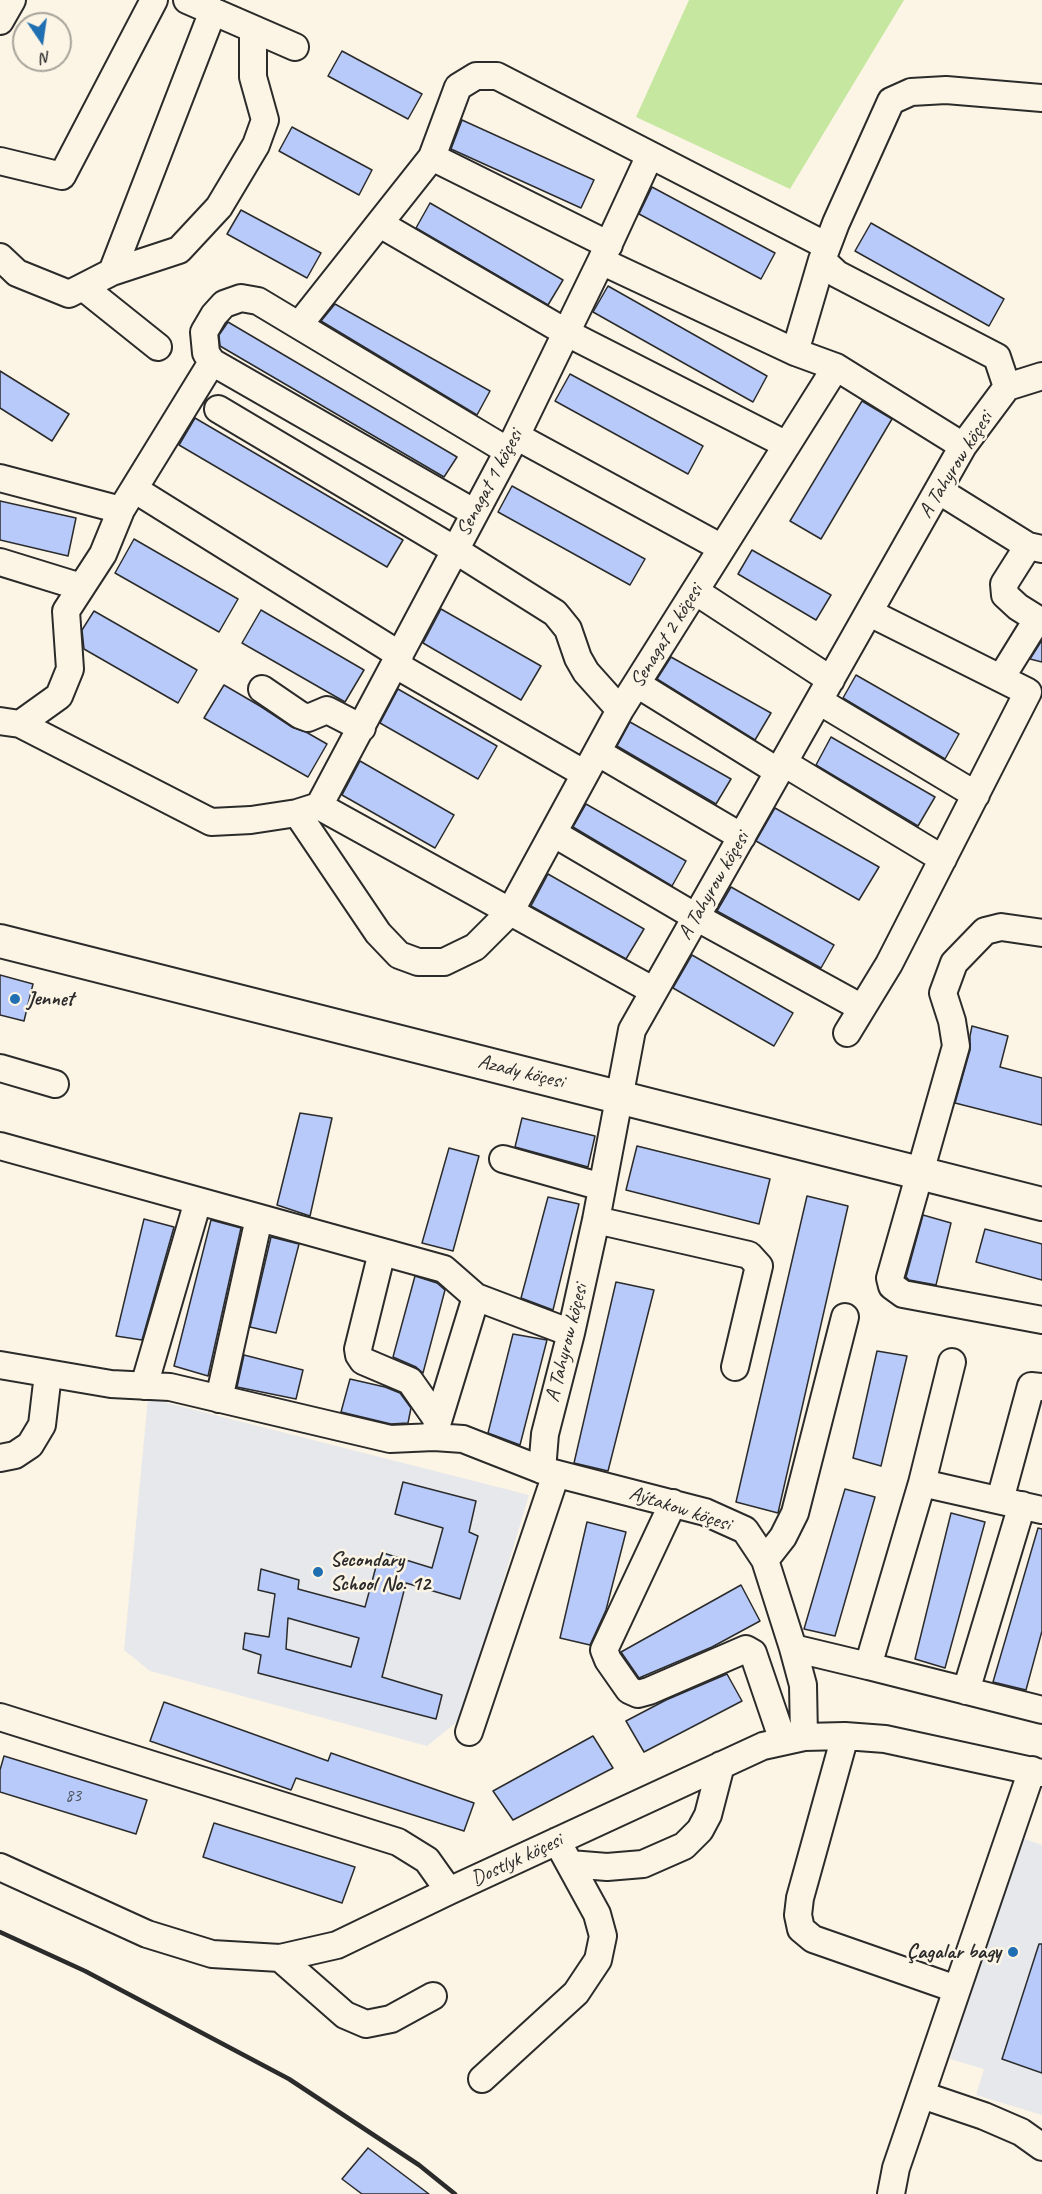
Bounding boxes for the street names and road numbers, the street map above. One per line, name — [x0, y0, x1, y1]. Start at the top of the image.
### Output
street label: A Tahyrow köçesi — [913, 407, 999, 523]
street label: Senagat 1 köçesi — [451, 425, 529, 541]
street label: Senagat 2 köçesi — [625, 579, 709, 693]
street label: A Tahyrow köçesi — [673, 827, 755, 945]
street label: Azady köçesi — [475, 1049, 567, 1095]
street label: A Tahyrow köçesi — [540, 1281, 594, 1405]
street label: Aýtakow köçesi — [626, 1481, 734, 1537]
street label: Dostlyk köçesi — [467, 1828, 567, 1892]

